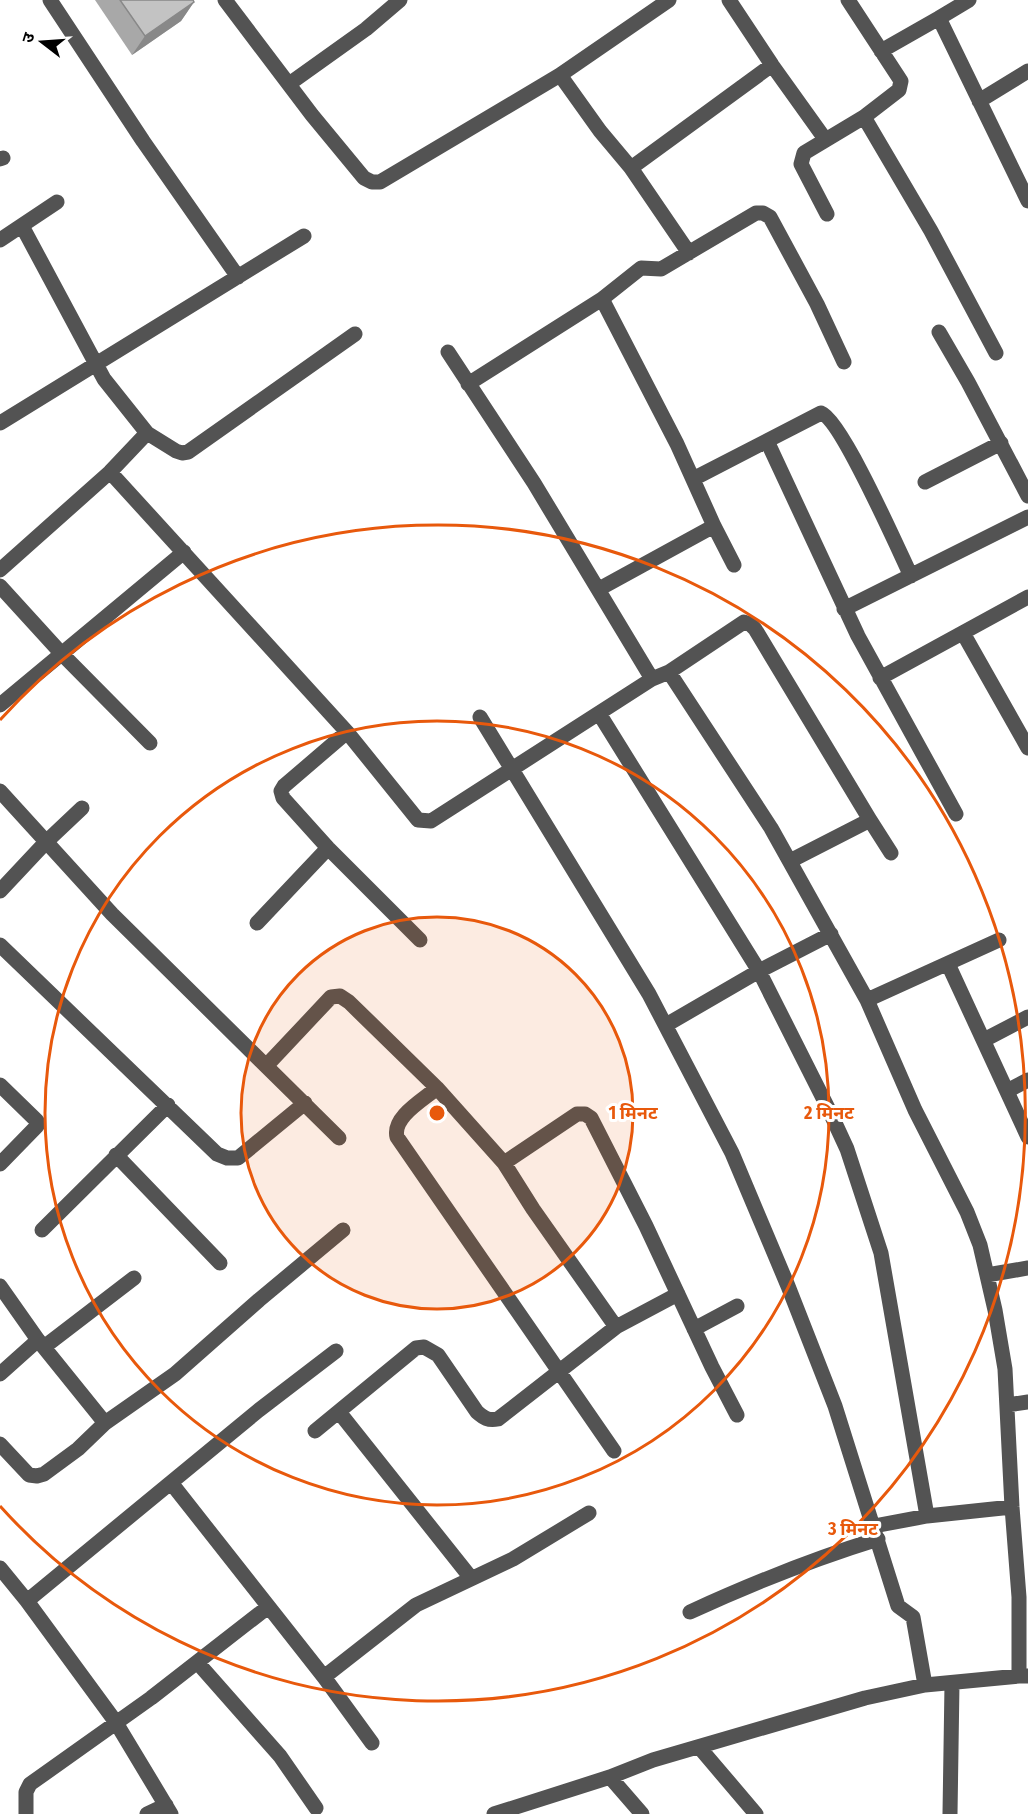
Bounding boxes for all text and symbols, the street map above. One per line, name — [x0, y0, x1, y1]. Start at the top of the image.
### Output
north arrow — [12, 12, 72, 72]
text: उ — [18, 30, 39, 45]
text: 1 मिनट — [608, 1102, 658, 1124]
text: 2 मिनट — [803, 1102, 854, 1124]
centre of rings — [427, 1103, 447, 1123]
text: 3 मिनट — [827, 1518, 878, 1540]

